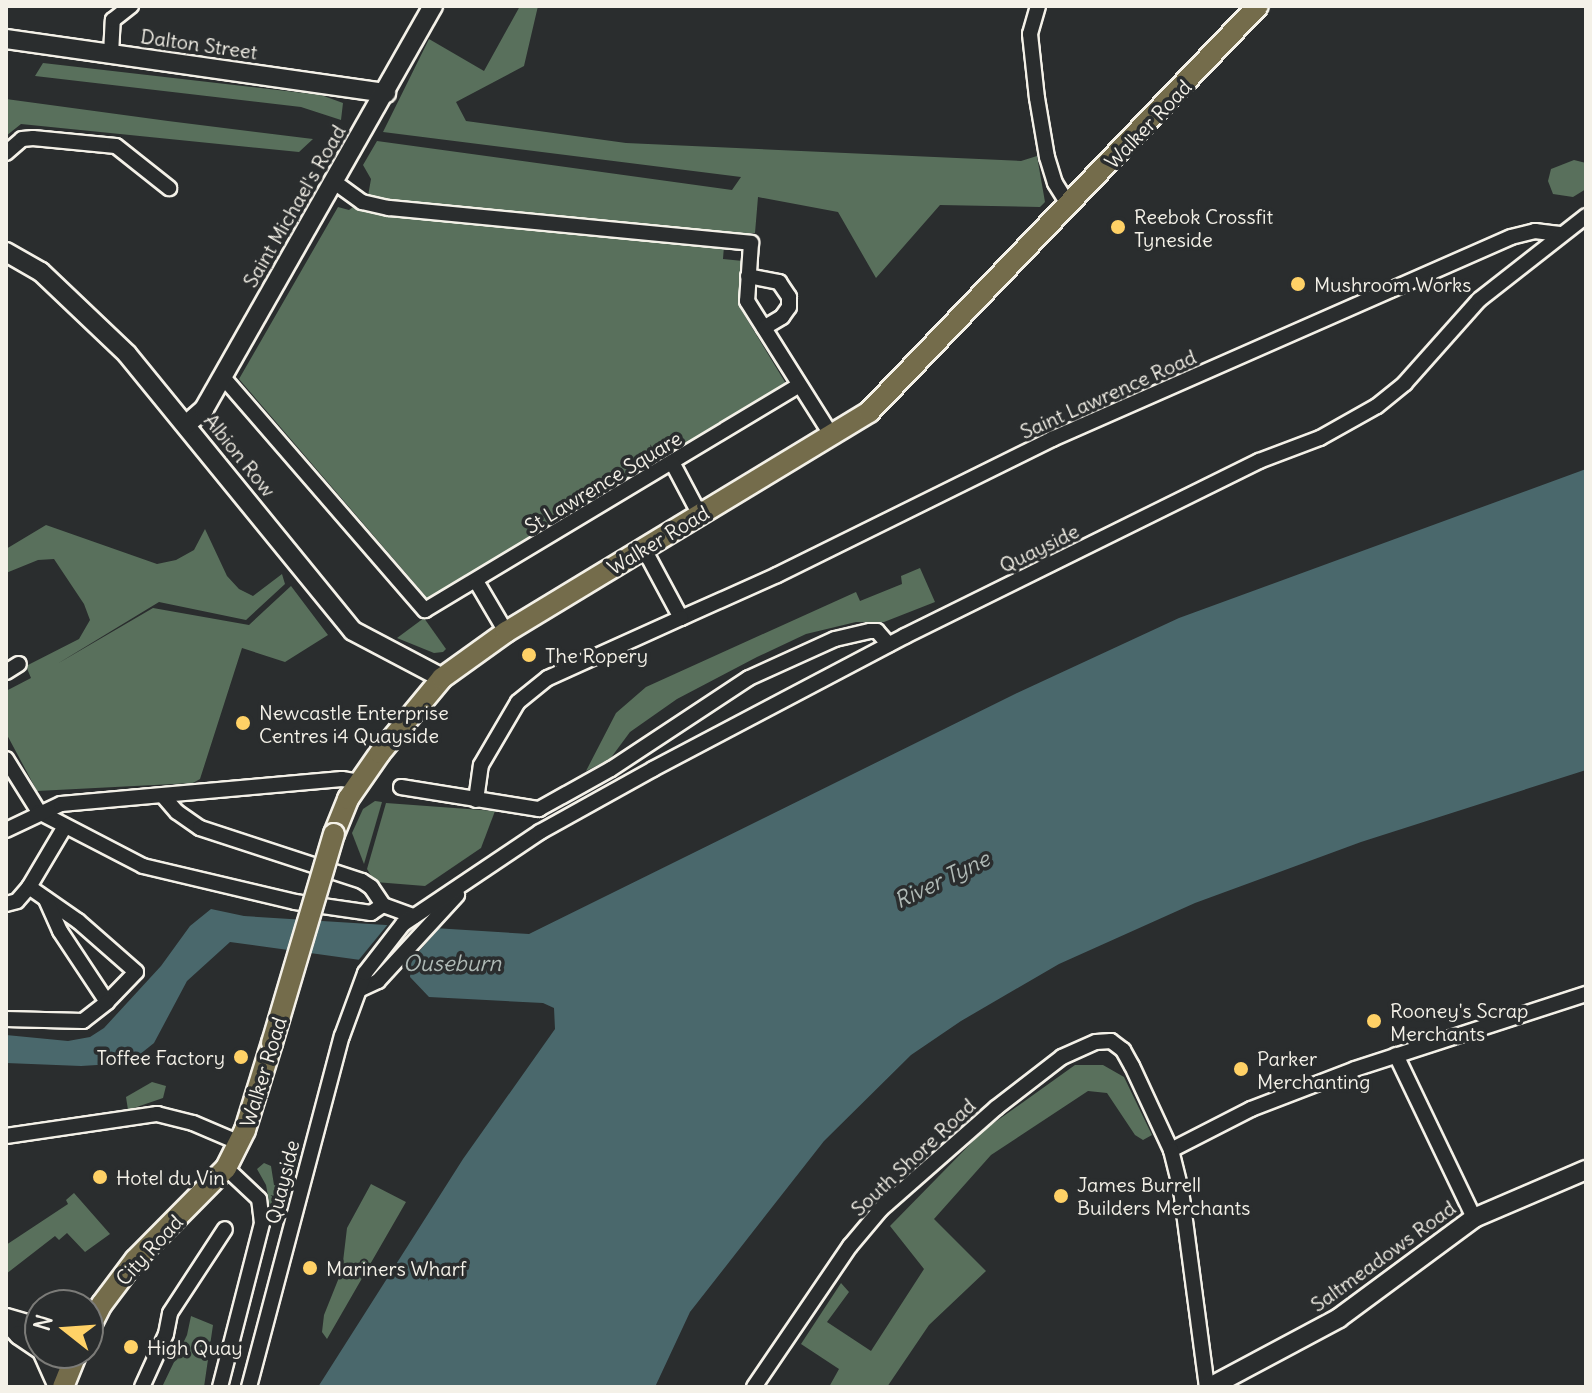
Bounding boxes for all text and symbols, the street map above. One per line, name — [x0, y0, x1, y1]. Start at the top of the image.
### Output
street label: Dalton Street — [139, 24, 259, 64]
street label: Walker Road — [1100, 75, 1196, 173]
street label: Saint Michael's Road — [238, 121, 350, 291]
place label: Reebok Crossfit Tyneside — [1134, 204, 1273, 251]
marker: Reebok Crossfit Tyneside — [1109, 218, 1127, 236]
place label: Mushroom Works — [1314, 272, 1471, 296]
marker: Mushroom Works — [1289, 275, 1307, 293]
street label: Saint Lawrence Road — [1016, 344, 1200, 444]
street label: Albion Row — [199, 409, 281, 501]
street label: St Lawrence Square — [520, 426, 686, 538]
street label: Walker Road — [603, 500, 713, 580]
street label: Quayside — [995, 519, 1083, 577]
place label: The Ropery — [545, 643, 648, 667]
marker: The Ropery — [520, 646, 538, 664]
place label: Newcastle Enterprise Centres i4 Quayside — [259, 700, 449, 747]
marker: Newcastle Enterprise Centres i4 Quayside — [234, 714, 252, 732]
water label: River Tyne — [890, 846, 994, 914]
water label: Ouseburn — [403, 951, 501, 977]
place label: Rooney's Scrap Merchants — [1390, 998, 1528, 1045]
marker: Rooney's Scrap Merchants — [1365, 1012, 1383, 1030]
street label: Walker Road — [235, 1014, 291, 1130]
place label: Toffee Factory — [96, 1045, 225, 1069]
place label: Parker Merchanting — [1257, 1046, 1370, 1093]
marker: Toffee Factory — [232, 1048, 250, 1066]
marker: Parker Merchanting — [1232, 1060, 1250, 1078]
street label: South Shore Road — [846, 1093, 980, 1221]
street label: Quayside — [260, 1138, 304, 1226]
place label: Hotel du Vin — [116, 1165, 225, 1189]
marker: Hotel du Vin — [91, 1168, 109, 1186]
place label: James Burrell Builders Merchants — [1077, 1172, 1250, 1219]
marker: James Burrell Builders Merchants — [1052, 1187, 1070, 1205]
street label: Saltmeadows Road — [1306, 1195, 1460, 1317]
street label: City Road — [110, 1210, 188, 1290]
place label: Mariners Wharf — [326, 1256, 466, 1280]
marker: Mariners Wharf — [301, 1259, 319, 1277]
north arrow — [24, 1289, 104, 1369]
text: N — [27, 1311, 59, 1334]
place label: High Quay — [147, 1335, 243, 1359]
marker: High Quay — [122, 1338, 140, 1356]

